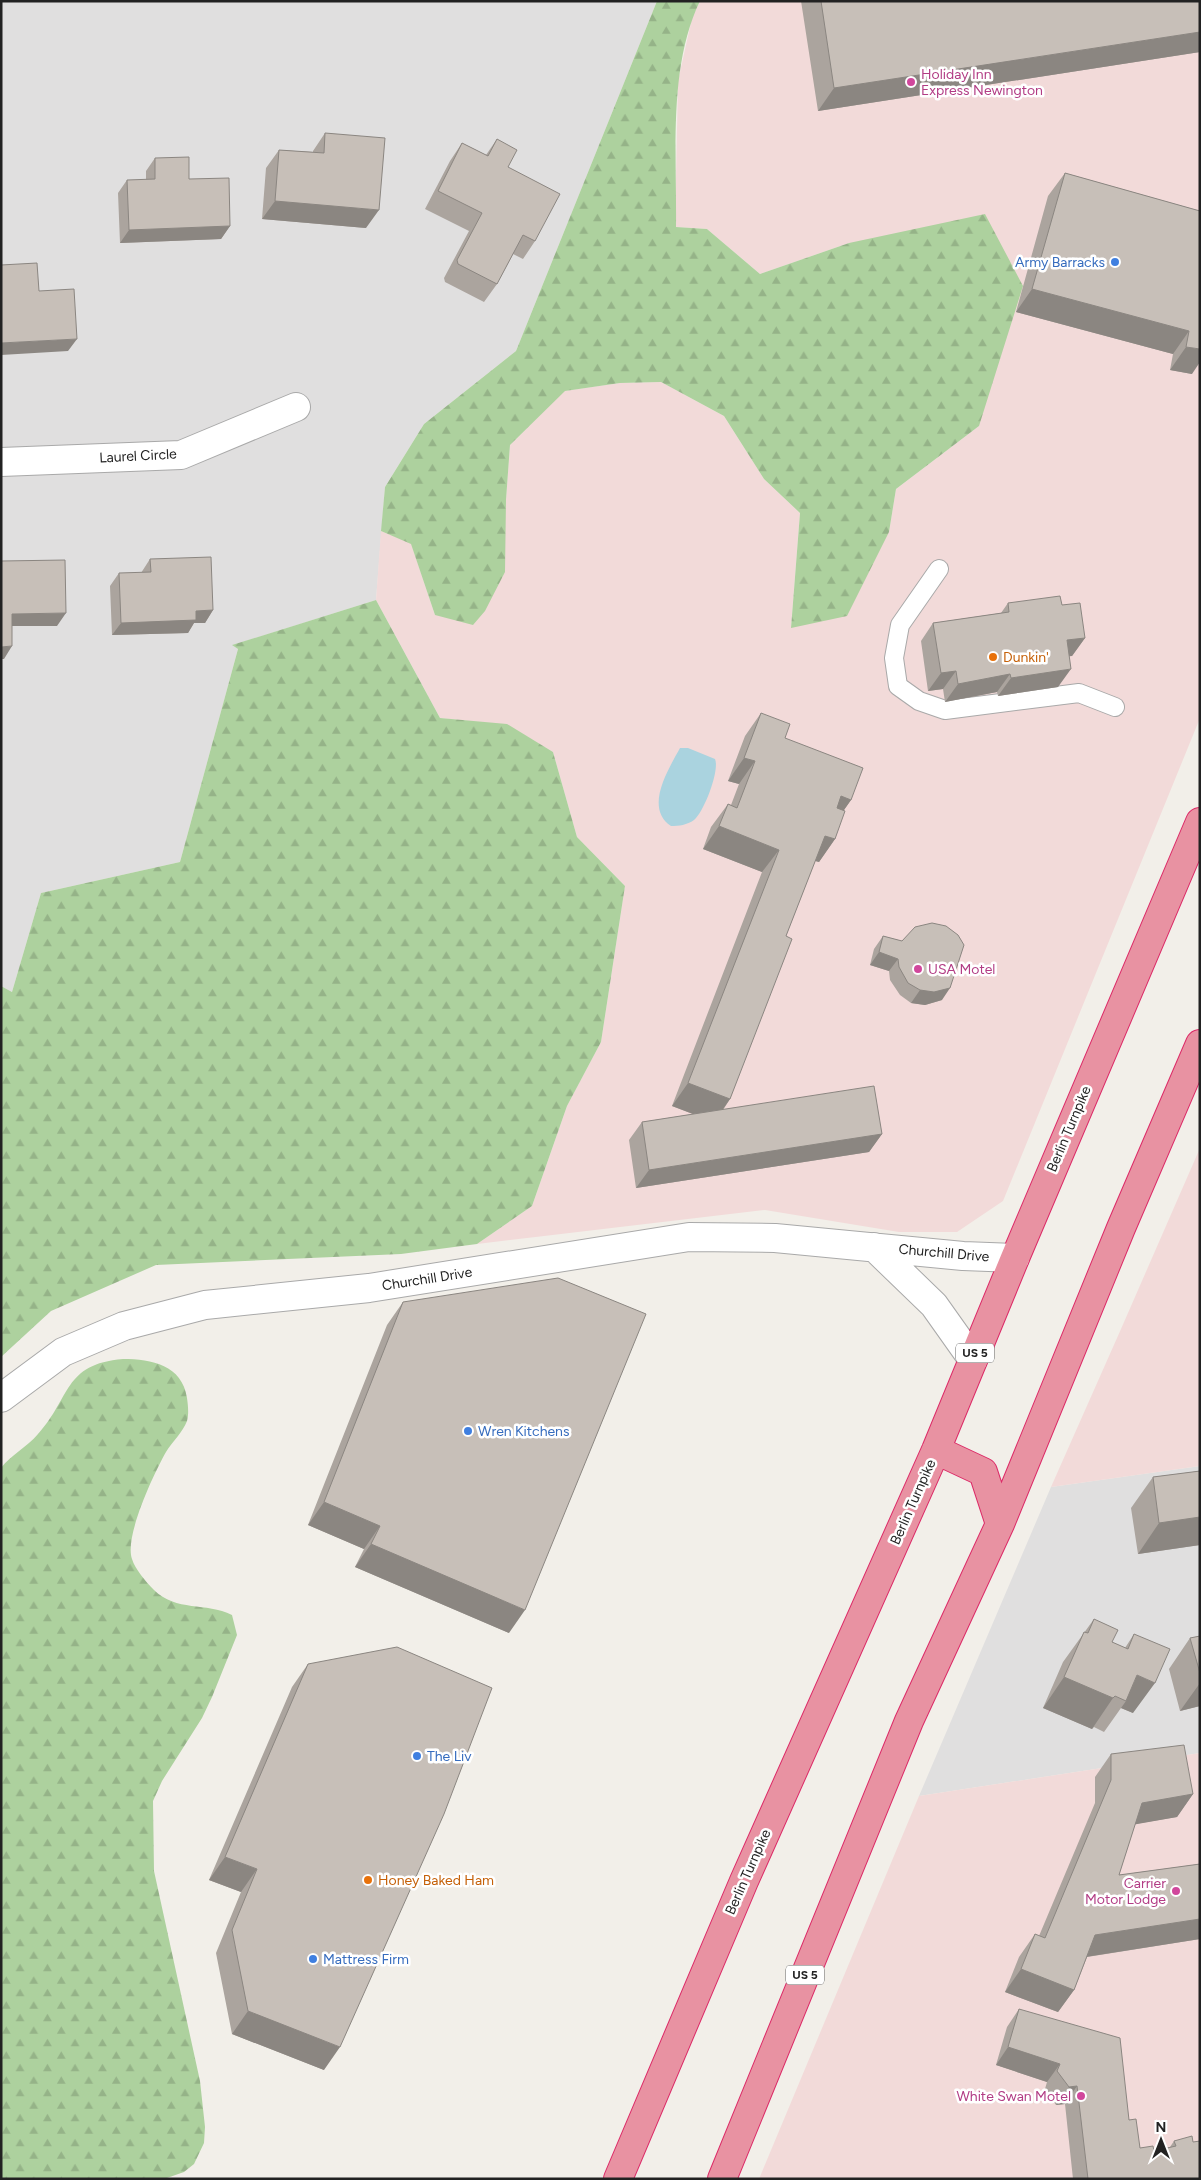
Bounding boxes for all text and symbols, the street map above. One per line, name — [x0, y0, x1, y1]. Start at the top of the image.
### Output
place label: Holiday Inn Express Newington — [921, 66, 1043, 99]
marker: Holiday Inn Express Newington — [905, 76, 917, 88]
place label: Army Barracks — [1015, 254, 1105, 271]
marker: Army Barracks — [1109, 256, 1121, 268]
street label: Laurel Circle — [99, 445, 177, 467]
place label: Dunkin' — [1003, 649, 1049, 666]
marker: Dunkin' — [987, 651, 999, 663]
place label: USA Motel — [928, 961, 995, 978]
marker: USA Motel — [912, 963, 924, 975]
street label: Berlin Turnpike — [1043, 1083, 1095, 1175]
street label: Churchill Drive — [898, 1241, 990, 1265]
street label: Churchill Drive — [381, 1263, 474, 1295]
road number: US 5 — [956, 1344, 994, 1362]
place label: Wren Kitchens — [478, 1423, 569, 1440]
marker: Wren Kitchens — [462, 1425, 474, 1437]
street label: Berlin Turnpike — [887, 1456, 940, 1547]
place label: The Liv — [427, 1748, 472, 1765]
marker: The Liv — [411, 1750, 423, 1762]
street label: Berlin Turnpike — [722, 1826, 775, 1917]
place label: Honey Baked Ham — [378, 1872, 494, 1889]
marker: Honey Baked Ham — [362, 1874, 374, 1886]
place label: Carrier Motor Lodge — [1085, 1875, 1166, 1908]
marker: Carrier Motor Lodge — [1170, 1885, 1182, 1897]
place label: Mattress Firm — [323, 1951, 409, 1968]
marker: Mattress Firm — [307, 1953, 319, 1965]
road number: US 5 — [786, 1966, 824, 1984]
place label: White Swan Motel — [956, 2088, 1071, 2105]
marker: White Swan Motel — [1075, 2090, 1087, 2102]
north arrow — [1136, 2115, 1186, 2165]
text: N — [1156, 2119, 1166, 2136]

